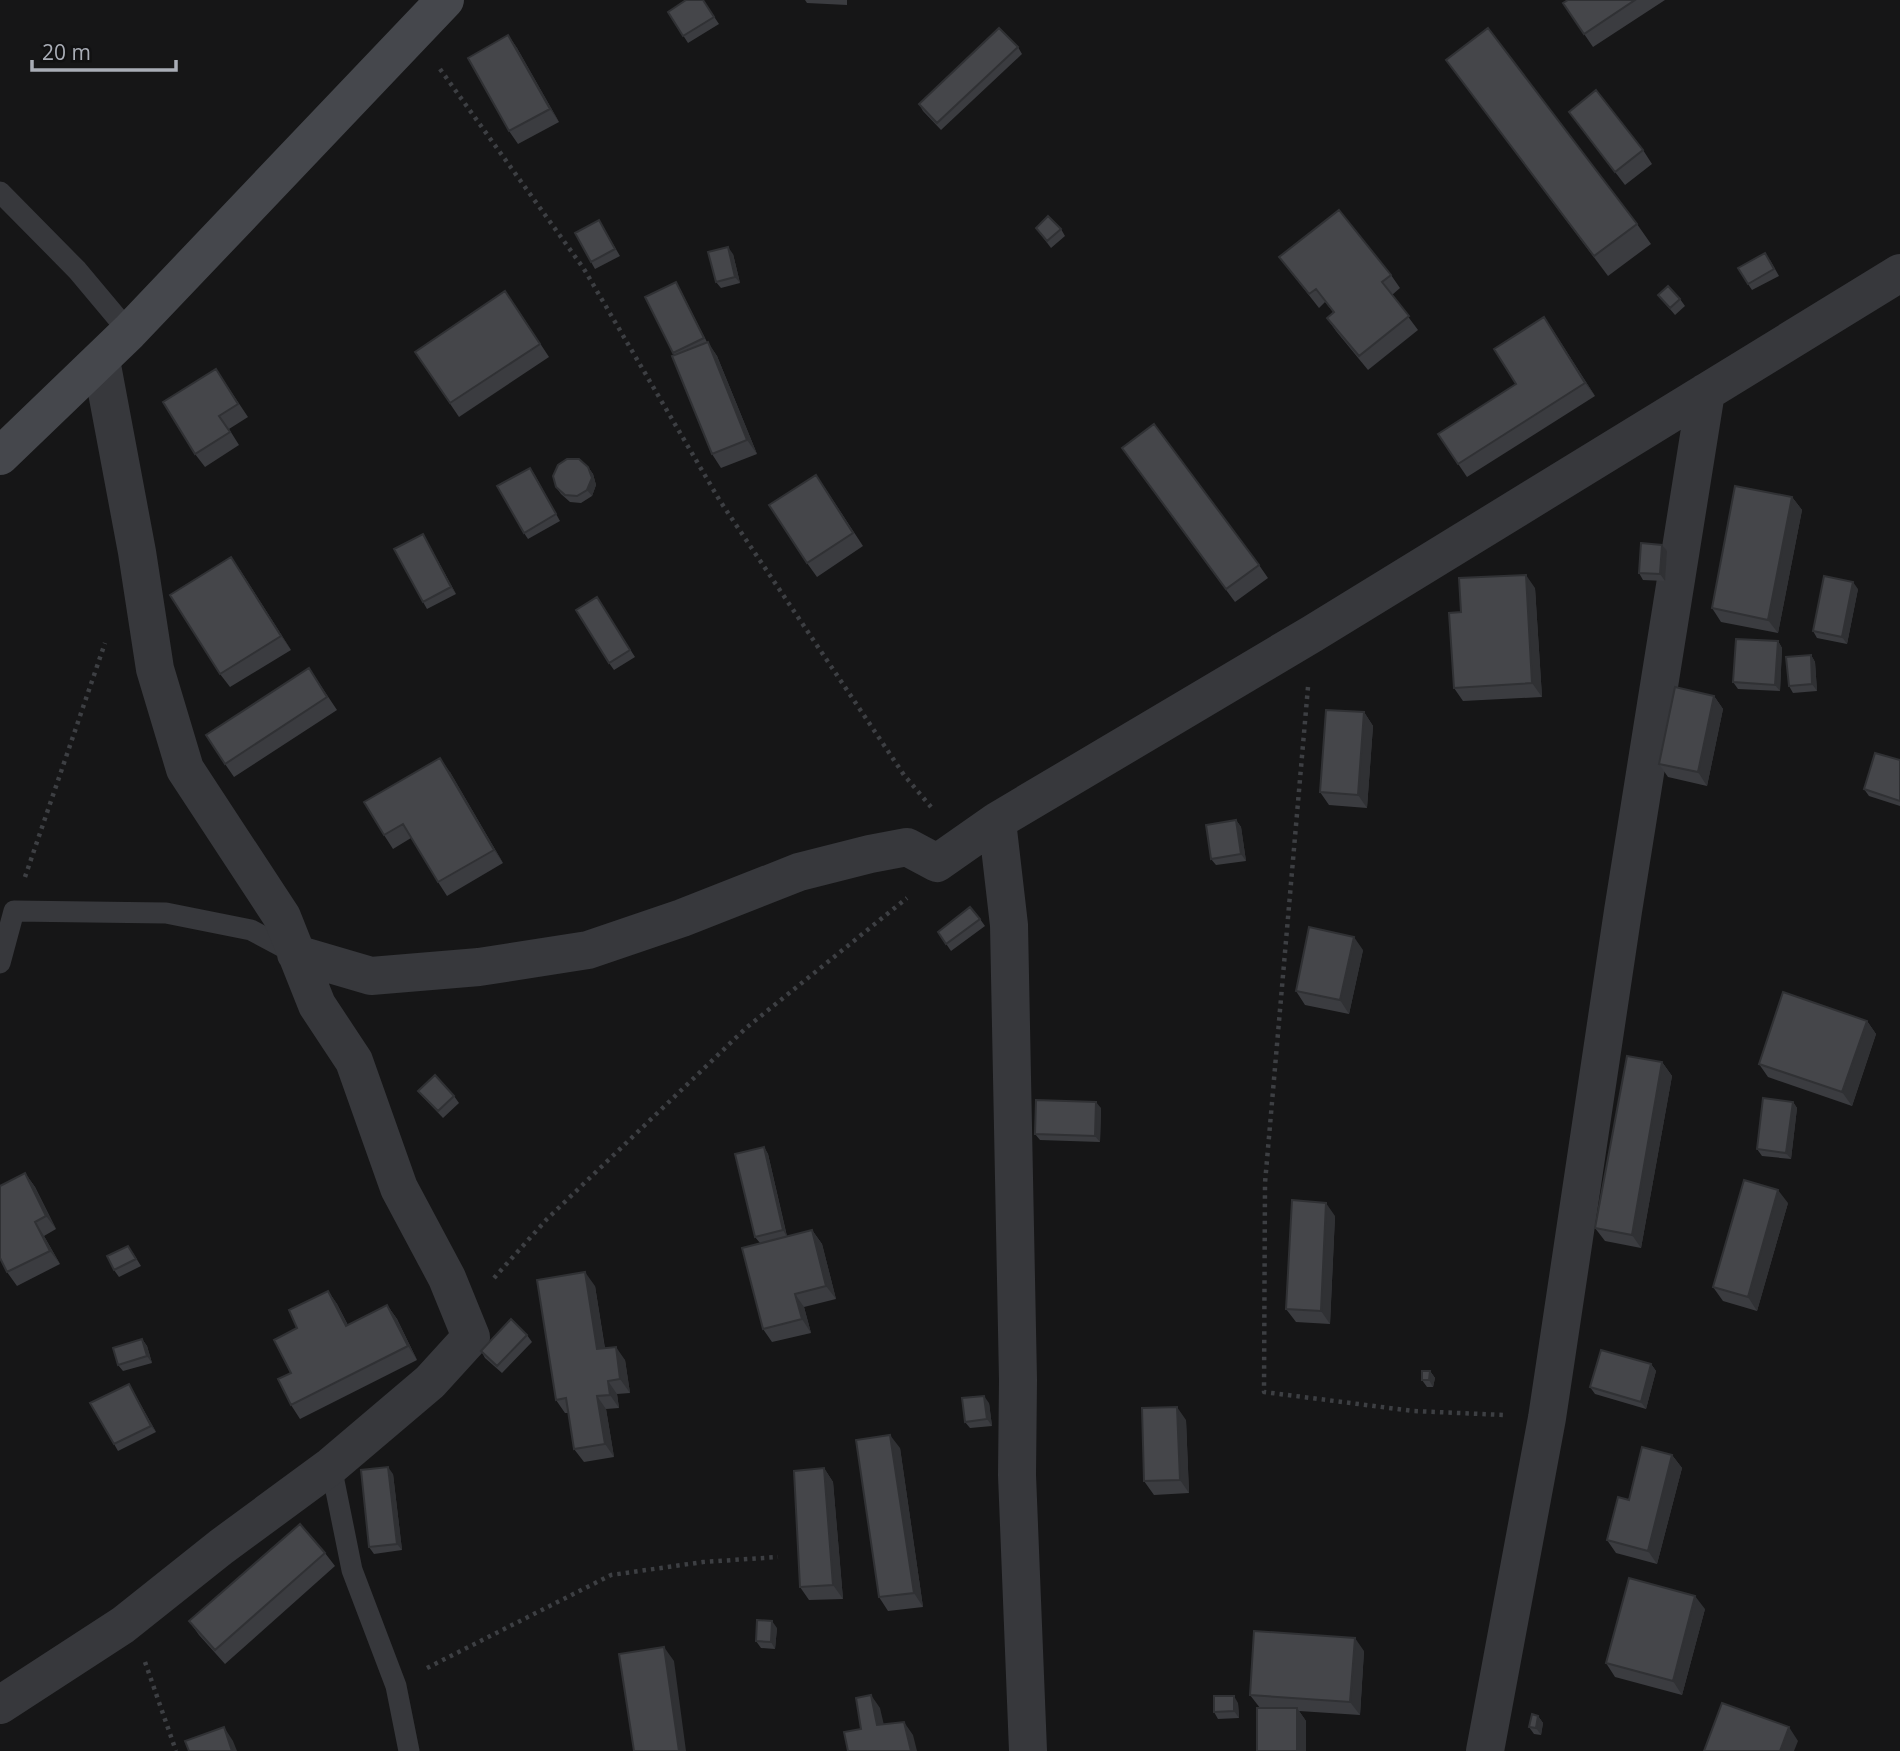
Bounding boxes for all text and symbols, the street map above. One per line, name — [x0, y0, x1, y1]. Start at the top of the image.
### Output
scale bar — [32, 28, 175, 72]
text: 20 m — [42, 38, 91, 66]

